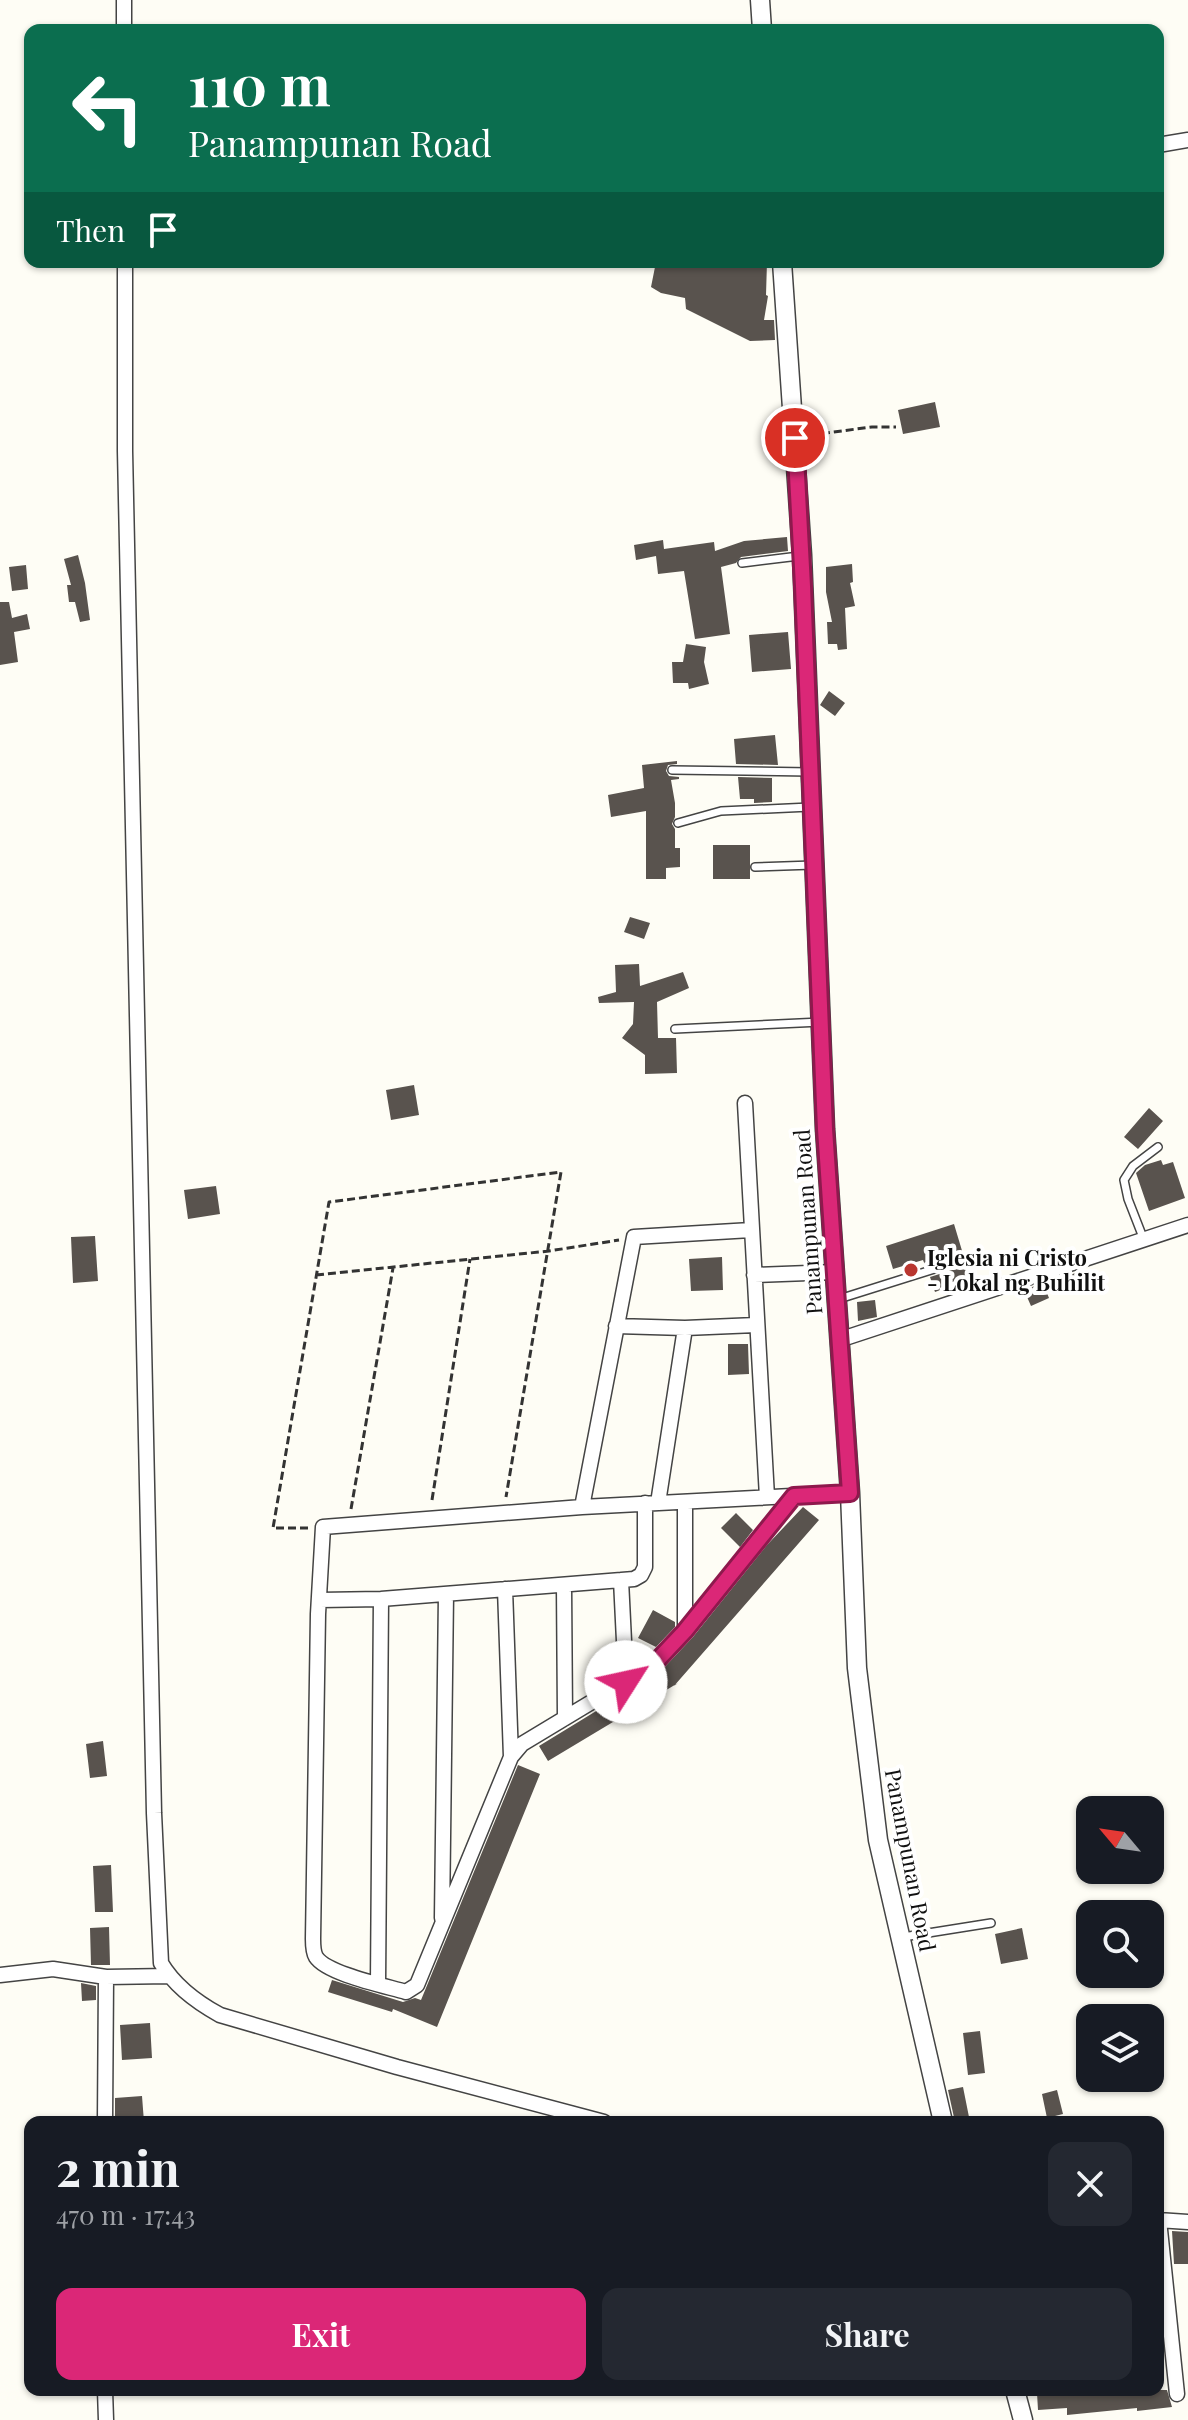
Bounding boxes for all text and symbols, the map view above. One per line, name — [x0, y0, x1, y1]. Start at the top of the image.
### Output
text: 110 m — [188, 46, 331, 121]
icon: left — [56, 56, 160, 160]
text: Panampunan Road — [188, 118, 492, 166]
icon: arrive — [141, 208, 185, 252]
text: Then — [56, 210, 125, 250]
pin — [761, 404, 829, 472]
icon: arrive — [773, 416, 817, 460]
street label: Panampunan Road — [786, 1128, 828, 1316]
place label: Iglesia ni Cristo - Lokal ng Buhilit — [927, 1242, 1105, 1297]
marker: Iglesia ni Cristo - Lokal ng Buhilit — [902, 1261, 920, 1279]
position arrow — [584, 1640, 668, 1724]
street label: Panampunan Road — [879, 1766, 943, 1954]
north arrow — [1076, 1796, 1164, 1884]
map controls — [1076, 1796, 1164, 2092]
button: search — [1076, 1900, 1164, 1988]
button: layers — [1076, 2004, 1164, 2092]
text: 2 min — [56, 2135, 180, 2199]
button: close — [1048, 2142, 1132, 2226]
text: 470 m · 17:43 — [56, 2197, 195, 2232]
button: Exit — [56, 2288, 586, 2380]
button: Share — [602, 2288, 1132, 2380]

